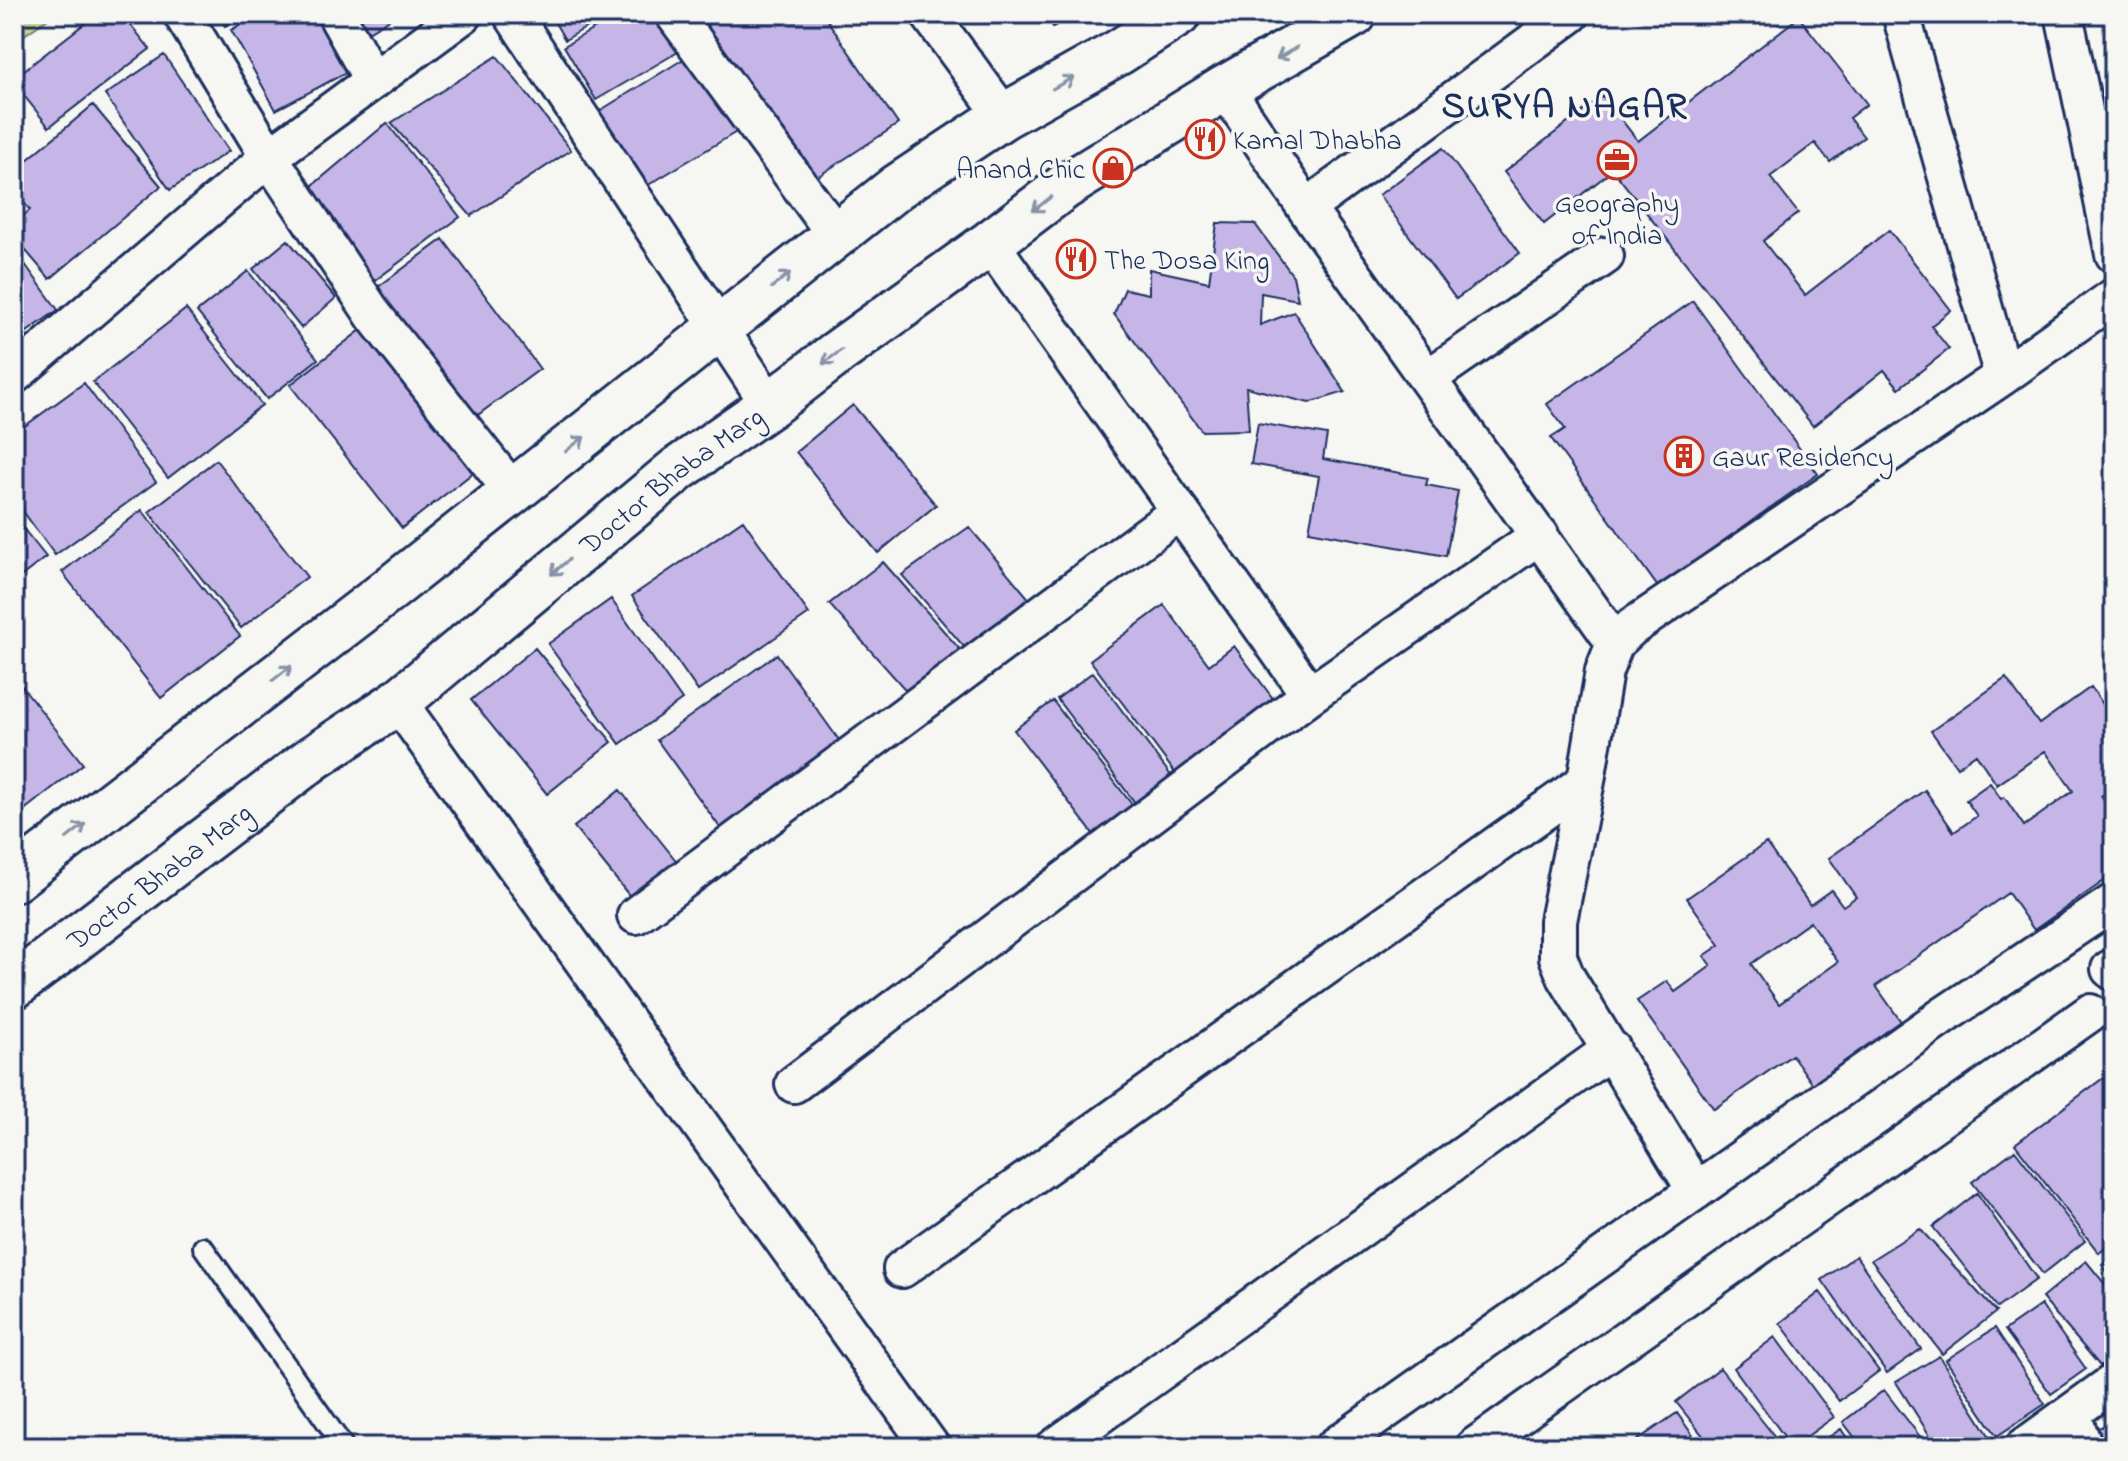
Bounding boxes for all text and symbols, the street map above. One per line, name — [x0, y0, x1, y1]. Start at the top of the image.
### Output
one-way arrow — [1275, 46, 1299, 61]
one-way arrow — [1050, 75, 1074, 90]
district label: SURYA NAGAR — [1442, 82, 1688, 135]
restaurant icon: Kamal Dhabha — [1184, 118, 1226, 160]
place label: Kamal Dhabha — [1233, 122, 1402, 163]
office icon: Geography of India — [1596, 139, 1638, 181]
shop icon: Anand Chic — [1092, 147, 1134, 189]
place label: Anand Chic — [956, 151, 1086, 192]
place label: Geography of India — [1555, 185, 1679, 258]
one-way arrow — [1032, 195, 1053, 212]
restaurant icon: The Dosa King — [1055, 238, 1097, 280]
place label: The Dosa King — [1104, 242, 1269, 283]
one-way arrow — [771, 271, 791, 289]
one-way arrow — [822, 349, 843, 366]
street label: Doctor Bhaba Marg — [571, 398, 773, 567]
one-way arrow — [564, 435, 585, 452]
building icon: Gaur Residency — [1663, 435, 1705, 477]
place label: Gaur Residency — [1712, 439, 1894, 480]
one-way arrow — [550, 558, 570, 576]
one-way arrow — [271, 665, 292, 682]
street label: Doctor Bhaba Marg — [59, 794, 262, 963]
one-way arrow — [65, 823, 86, 840]

